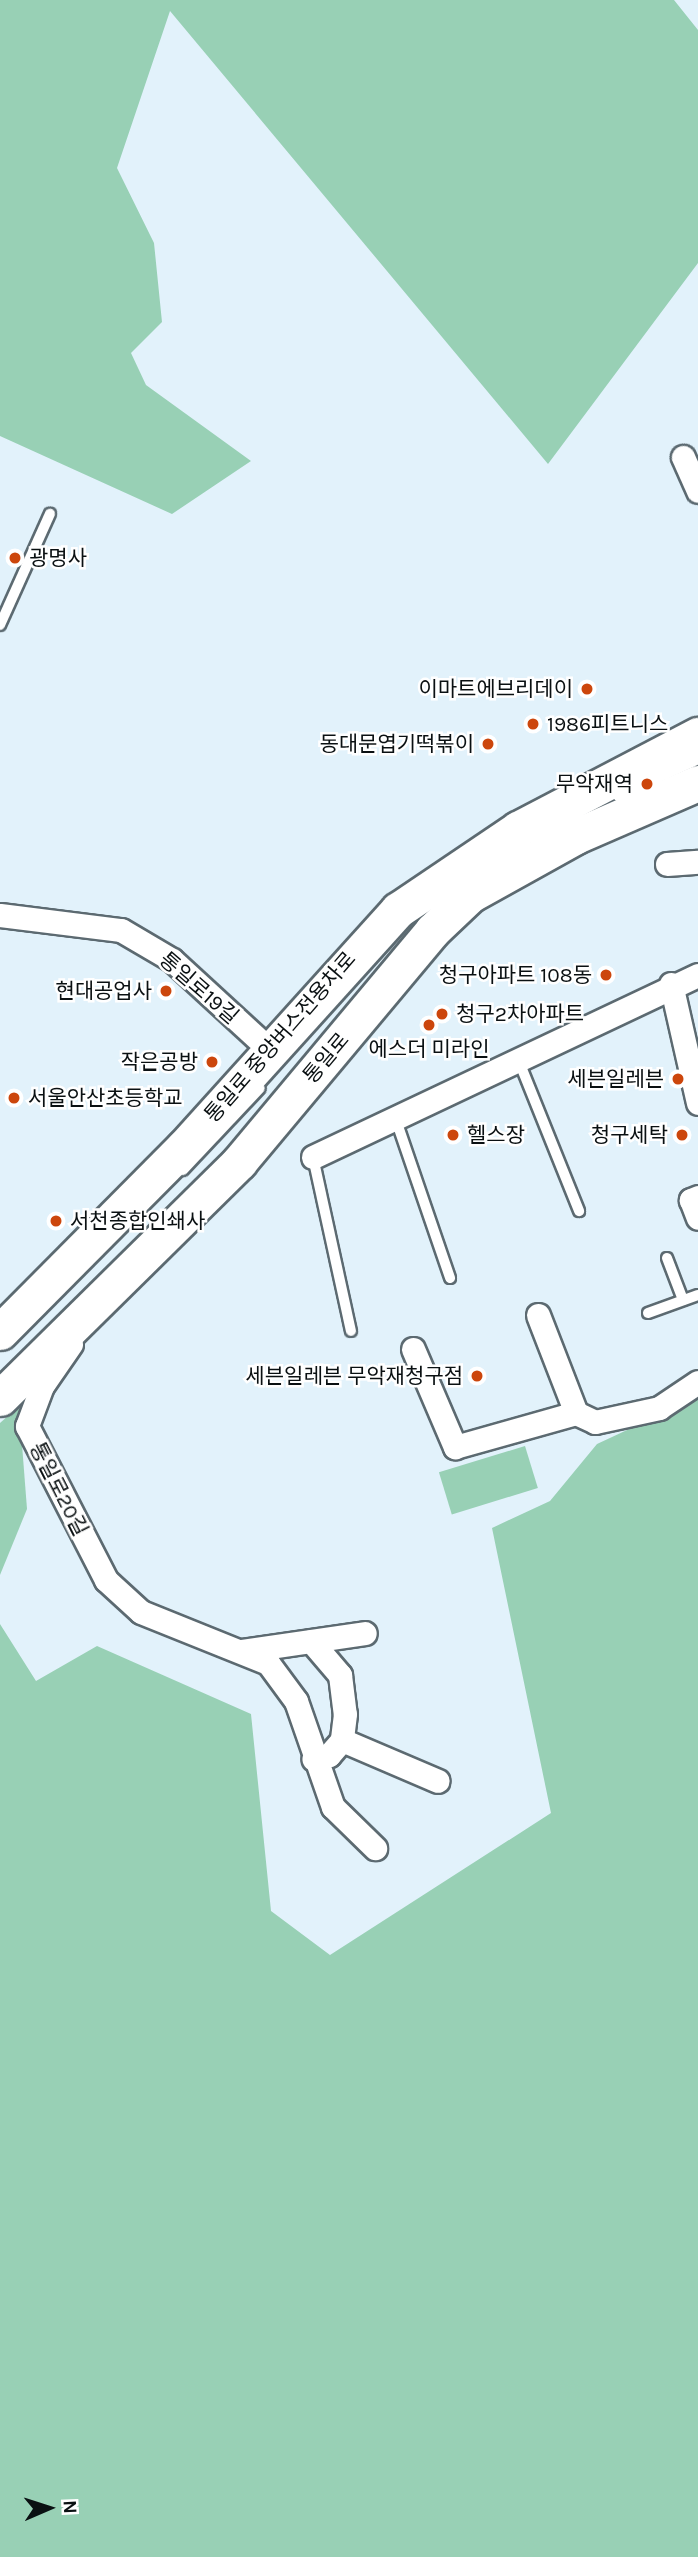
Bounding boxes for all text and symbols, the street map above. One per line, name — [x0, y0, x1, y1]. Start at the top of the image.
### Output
place label: 광명사 — [29, 545, 87, 571]
marker: 광명사 — [7, 550, 23, 566]
place label: 이마트에브리데이 — [418, 676, 573, 702]
marker: 이마트에브리데이 — [579, 681, 595, 697]
place label: 1986피트니스 — [547, 711, 668, 737]
marker: 1986피트니스 — [525, 716, 541, 732]
place label: 동대문엽기떡볶이 — [319, 731, 474, 757]
marker: 동대문엽기떡볶이 — [480, 736, 496, 752]
place label: 무악재역 — [556, 771, 633, 797]
marker: 무악재역 — [639, 776, 655, 792]
street label: 통일로19길 — [154, 947, 244, 1029]
street label: 통일로 중앙버스전용차로 — [199, 947, 361, 1127]
place label: 청구아파트 108동 — [439, 962, 592, 988]
marker: 청구아파트 108동 — [598, 967, 614, 983]
place label: 현대공업사 — [55, 978, 152, 1004]
marker: 현대공업사 — [158, 983, 174, 999]
place label: 청구2차아파트 — [456, 1001, 584, 1027]
marker: 청구2차아파트 — [434, 1006, 450, 1022]
marker: 에스더 미라인 — [421, 1017, 437, 1033]
street label: 통일로 — [298, 1028, 354, 1088]
place label: 에스더 미라인 — [369, 1036, 489, 1062]
place label: 작은공방 — [121, 1049, 198, 1075]
marker: 작은공방 — [204, 1054, 220, 1070]
place label: 세븐일레븐 — [567, 1066, 664, 1092]
marker: 세븐일레븐 — [670, 1071, 686, 1087]
place label: 서울안산초등학교 — [28, 1085, 183, 1111]
marker: 서울안산초등학교 — [6, 1090, 22, 1106]
place label: 헬스장 — [467, 1122, 525, 1148]
place label: 청구세탁 — [591, 1122, 668, 1148]
marker: 헬스장 — [445, 1127, 461, 1143]
marker: 청구세탁 — [674, 1127, 690, 1143]
place label: 서천종합인쇄사 — [70, 1208, 205, 1234]
marker: 서천종합인쇄사 — [48, 1213, 64, 1229]
place label: 세븐일레븐 무악재청구점 — [245, 1363, 463, 1389]
marker: 세븐일레븐 무악재청구점 — [469, 1368, 485, 1384]
street label: 통일로20길 — [25, 1438, 93, 1540]
north arrow — [14, 2473, 84, 2543]
text: N — [59, 2500, 81, 2514]

